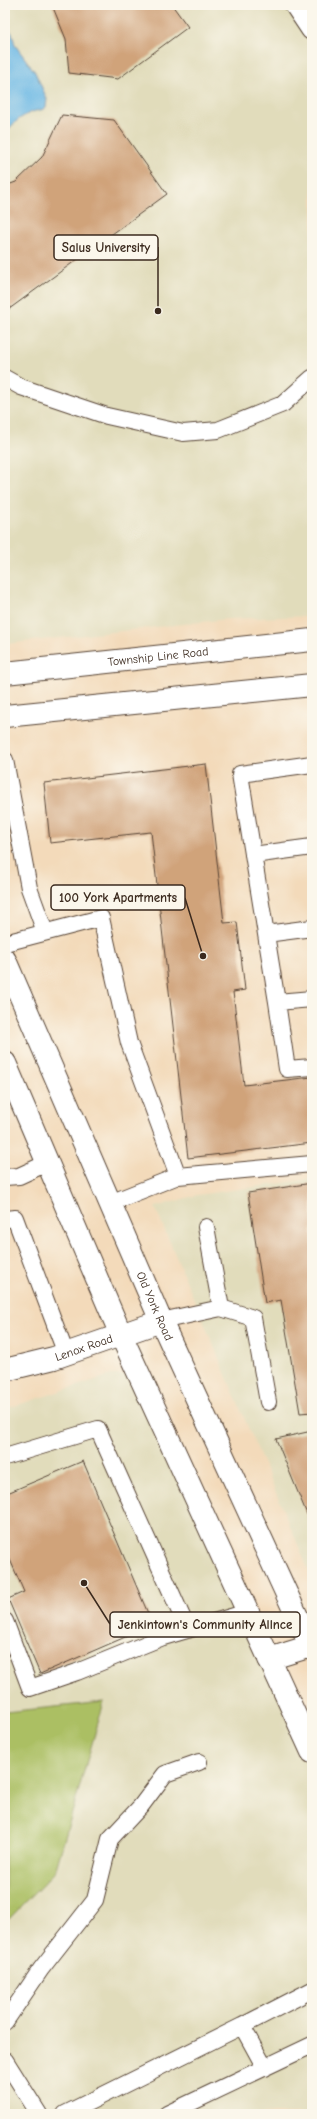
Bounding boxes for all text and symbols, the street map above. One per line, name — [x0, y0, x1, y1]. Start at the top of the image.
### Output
callout: Salus University — [54, 235, 158, 260]
text: Salus University — [62, 240, 150, 255]
street label: Township Line Road — [107, 644, 209, 669]
callout: 100 York Apartments — [51, 885, 185, 910]
text: 100 York Apartments — [59, 890, 177, 905]
street label: Old York Road — [133, 1269, 176, 1343]
street label: Lenox Road — [53, 1331, 115, 1364]
callout: Jenkintown's Community Allnce — [110, 1612, 300, 1637]
text: Jenkintown's Community Allnce — [118, 1617, 293, 1632]

